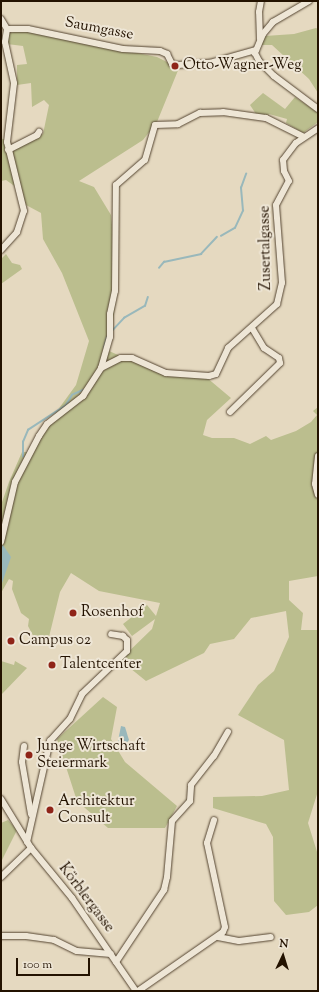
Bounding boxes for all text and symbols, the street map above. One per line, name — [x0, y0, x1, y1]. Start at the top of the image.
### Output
street label: Saumgasse — [63, 14, 135, 44]
place label: Otto-Wagner-Weg — [183, 57, 302, 75]
marker: Otto-Wagner-Weg — [170, 61, 180, 71]
street label: Zusertalgasse — [256, 206, 276, 290]
place label: Rosenhof — [81, 604, 143, 622]
marker: Rosenhof — [68, 608, 78, 618]
place label: Campus 02 — [19, 632, 91, 650]
marker: Campus 02 — [6, 636, 16, 646]
place label: Talentcenter — [60, 656, 141, 674]
marker: Talentcenter — [47, 660, 57, 670]
place label: Junge Wirtschaft Steiermark — [37, 737, 145, 772]
marker: Junge Wirtschaft Steiermark — [24, 750, 34, 760]
place label: Architektur Consult — [58, 792, 135, 827]
marker: Architektur Consult — [45, 805, 55, 815]
street label: Körblergasse — [54, 860, 118, 936]
north arrow — [263, 936, 303, 976]
text: N — [279, 936, 289, 952]
scale bar — [18, 950, 92, 976]
text: 100 m — [23, 956, 52, 974]

